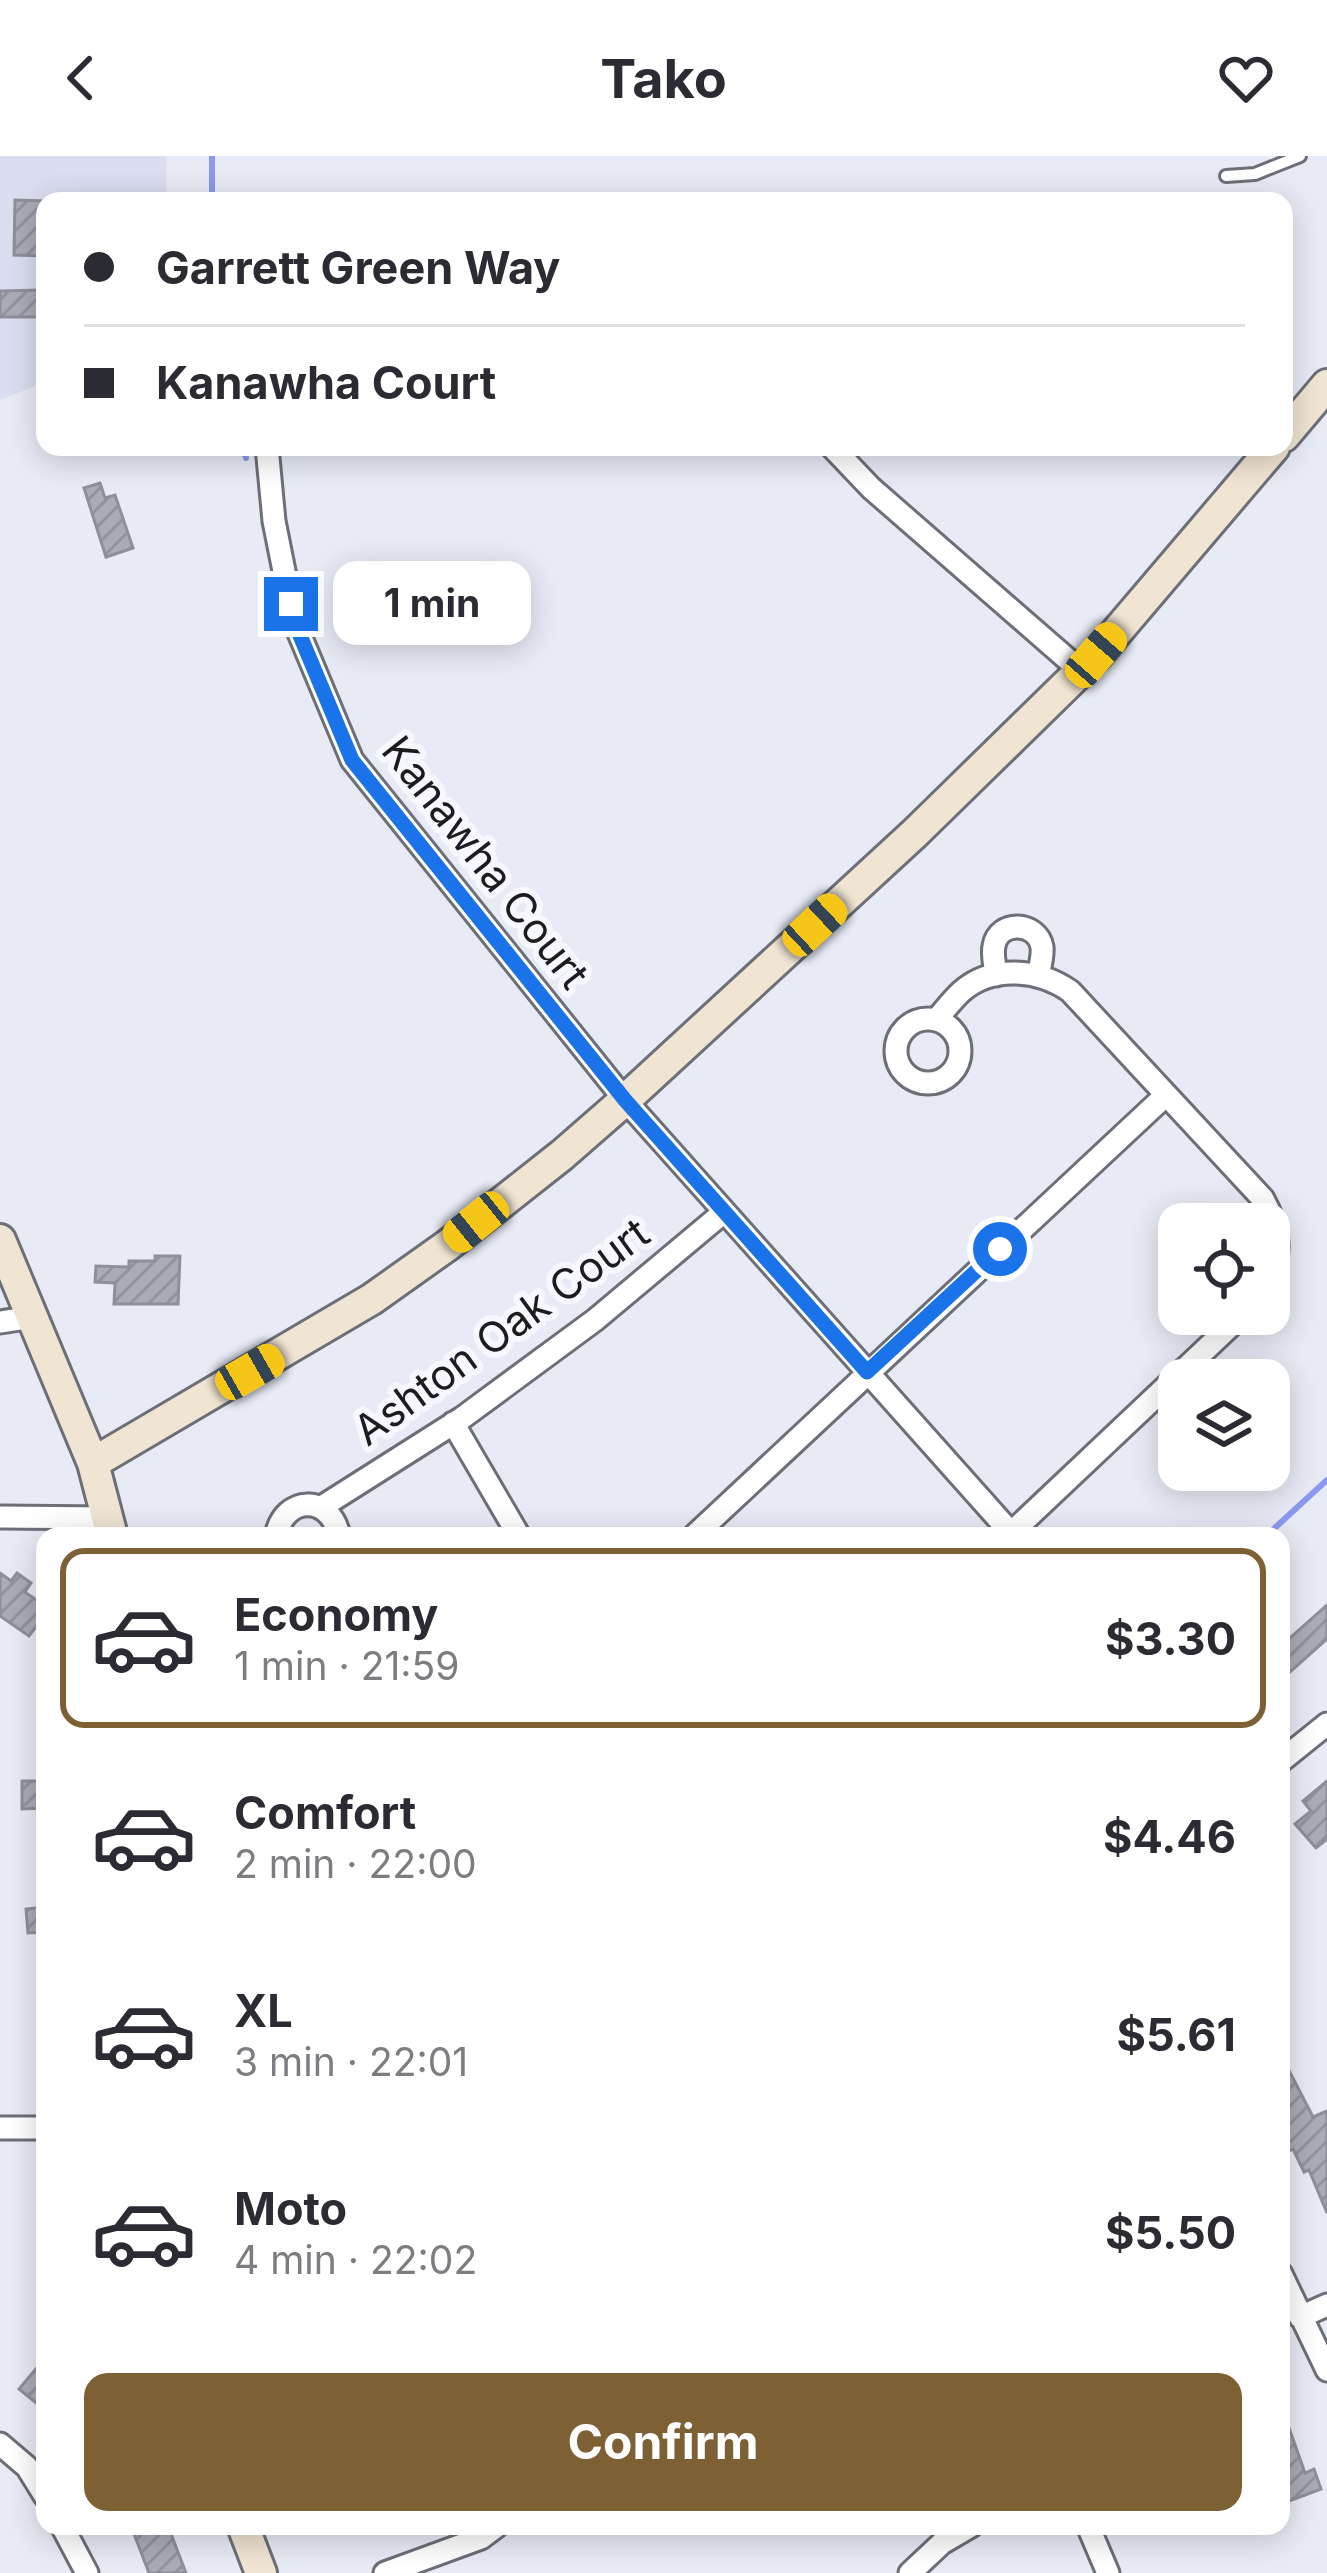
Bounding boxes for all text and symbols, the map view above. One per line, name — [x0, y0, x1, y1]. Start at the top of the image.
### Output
icon: back — [48, 45, 114, 111]
icon: heart — [1213, 45, 1279, 111]
text: Tako — [600, 46, 727, 111]
text: Garrett Green Way — [156, 240, 560, 295]
text: Kanawha Court — [156, 355, 496, 410]
callout: 1 min — [333, 562, 531, 646]
route end — [264, 577, 318, 631]
text: 1 min — [384, 579, 480, 626]
car — [1059, 616, 1133, 694]
street label: Kanawha Court — [372, 726, 600, 998]
car — [776, 887, 854, 963]
car — [437, 1185, 515, 1259]
map controls — [1158, 1203, 1290, 1491]
button: locate — [1158, 1203, 1290, 1335]
street label: Ashton Oak Court — [343, 1207, 659, 1455]
route start — [973, 1222, 1027, 1276]
car — [210, 1338, 290, 1406]
button: layers — [1158, 1359, 1290, 1491]
icon: car — [90, 1584, 198, 1692]
text: Economy — [234, 1587, 438, 1642]
text: $3.30 — [1105, 1611, 1236, 1666]
text: 1 min · 21:59 — [234, 1642, 459, 1689]
icon: car — [90, 1782, 198, 1890]
text: Comfort — [234, 1785, 416, 1840]
text: $4.46 — [1103, 1809, 1236, 1864]
text: 2 min · 22:00 — [234, 1840, 477, 1887]
icon: car — [90, 1980, 198, 2088]
text: XL — [234, 1983, 293, 2038]
text: $5.61 — [1116, 2007, 1236, 2062]
text: 3 min · 22:01 — [234, 2038, 468, 2085]
icon: car — [90, 2178, 198, 2286]
text: Moto — [234, 2181, 347, 2236]
text: $5.50 — [1105, 2205, 1236, 2260]
text: 4 min · 22:02 — [234, 2236, 477, 2283]
button: Confirm — [84, 2373, 1242, 2511]

